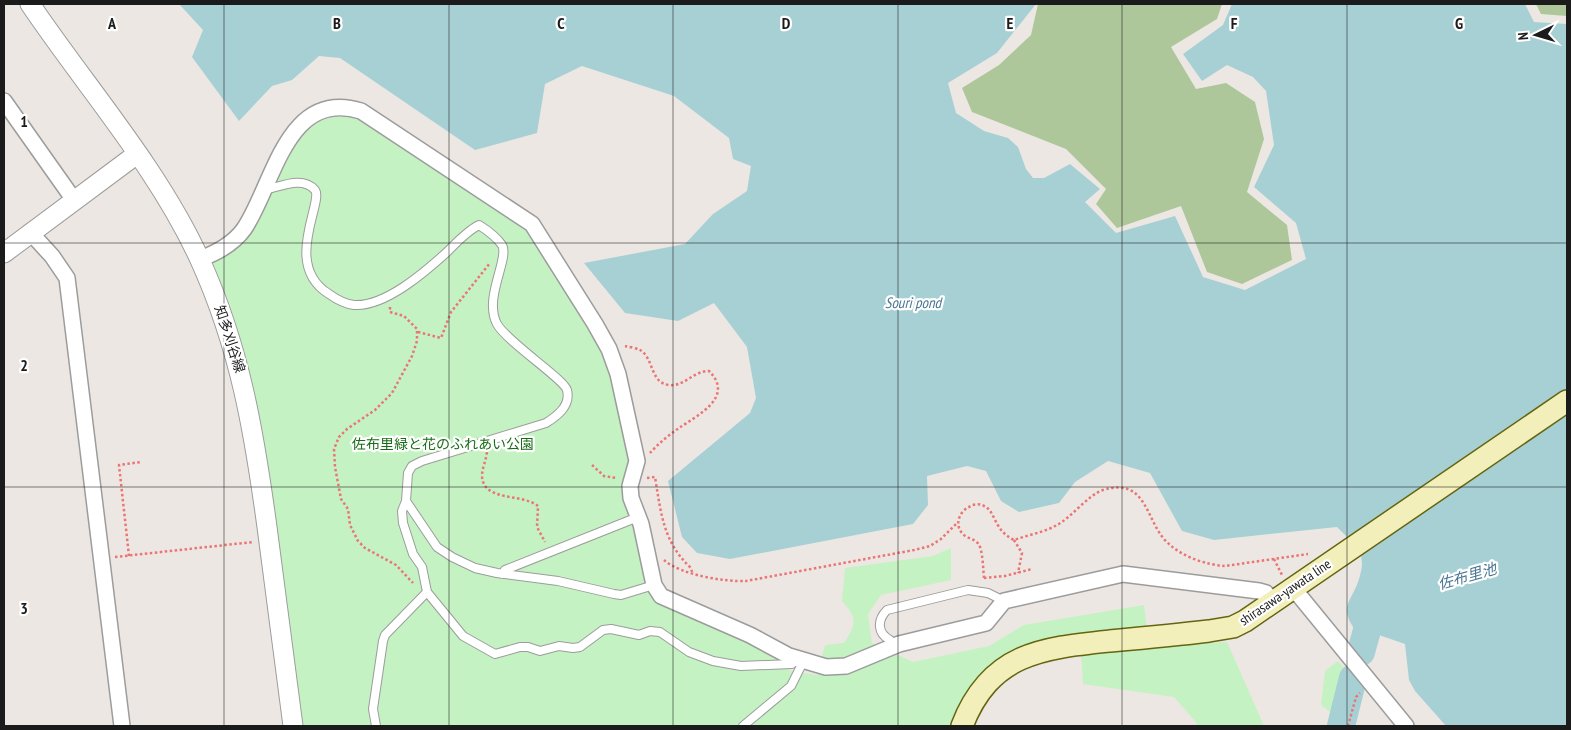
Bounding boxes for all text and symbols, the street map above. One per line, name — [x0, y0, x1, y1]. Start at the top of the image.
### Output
north arrow — [1511, 10, 1561, 60]
text: A — [107, 13, 117, 33]
text: B — [333, 13, 341, 33]
text: C — [557, 13, 565, 33]
text: D — [782, 13, 791, 33]
text: E — [1007, 13, 1014, 33]
text: F — [1231, 13, 1238, 33]
text: G — [1455, 13, 1463, 33]
text: N — [1514, 32, 1532, 41]
text: 1 — [20, 111, 28, 131]
water label: Souri pond — [885, 293, 944, 312]
street label: 知多刈谷線 — [211, 303, 249, 375]
text: 2 — [20, 355, 28, 375]
park label: 佐布里緑と花のふれあい公園 — [352, 435, 534, 453]
street label: shirasawa-yawata line — [1236, 555, 1335, 629]
water label: 佐布里池 — [1436, 558, 1500, 593]
text: 3 — [20, 598, 28, 618]

